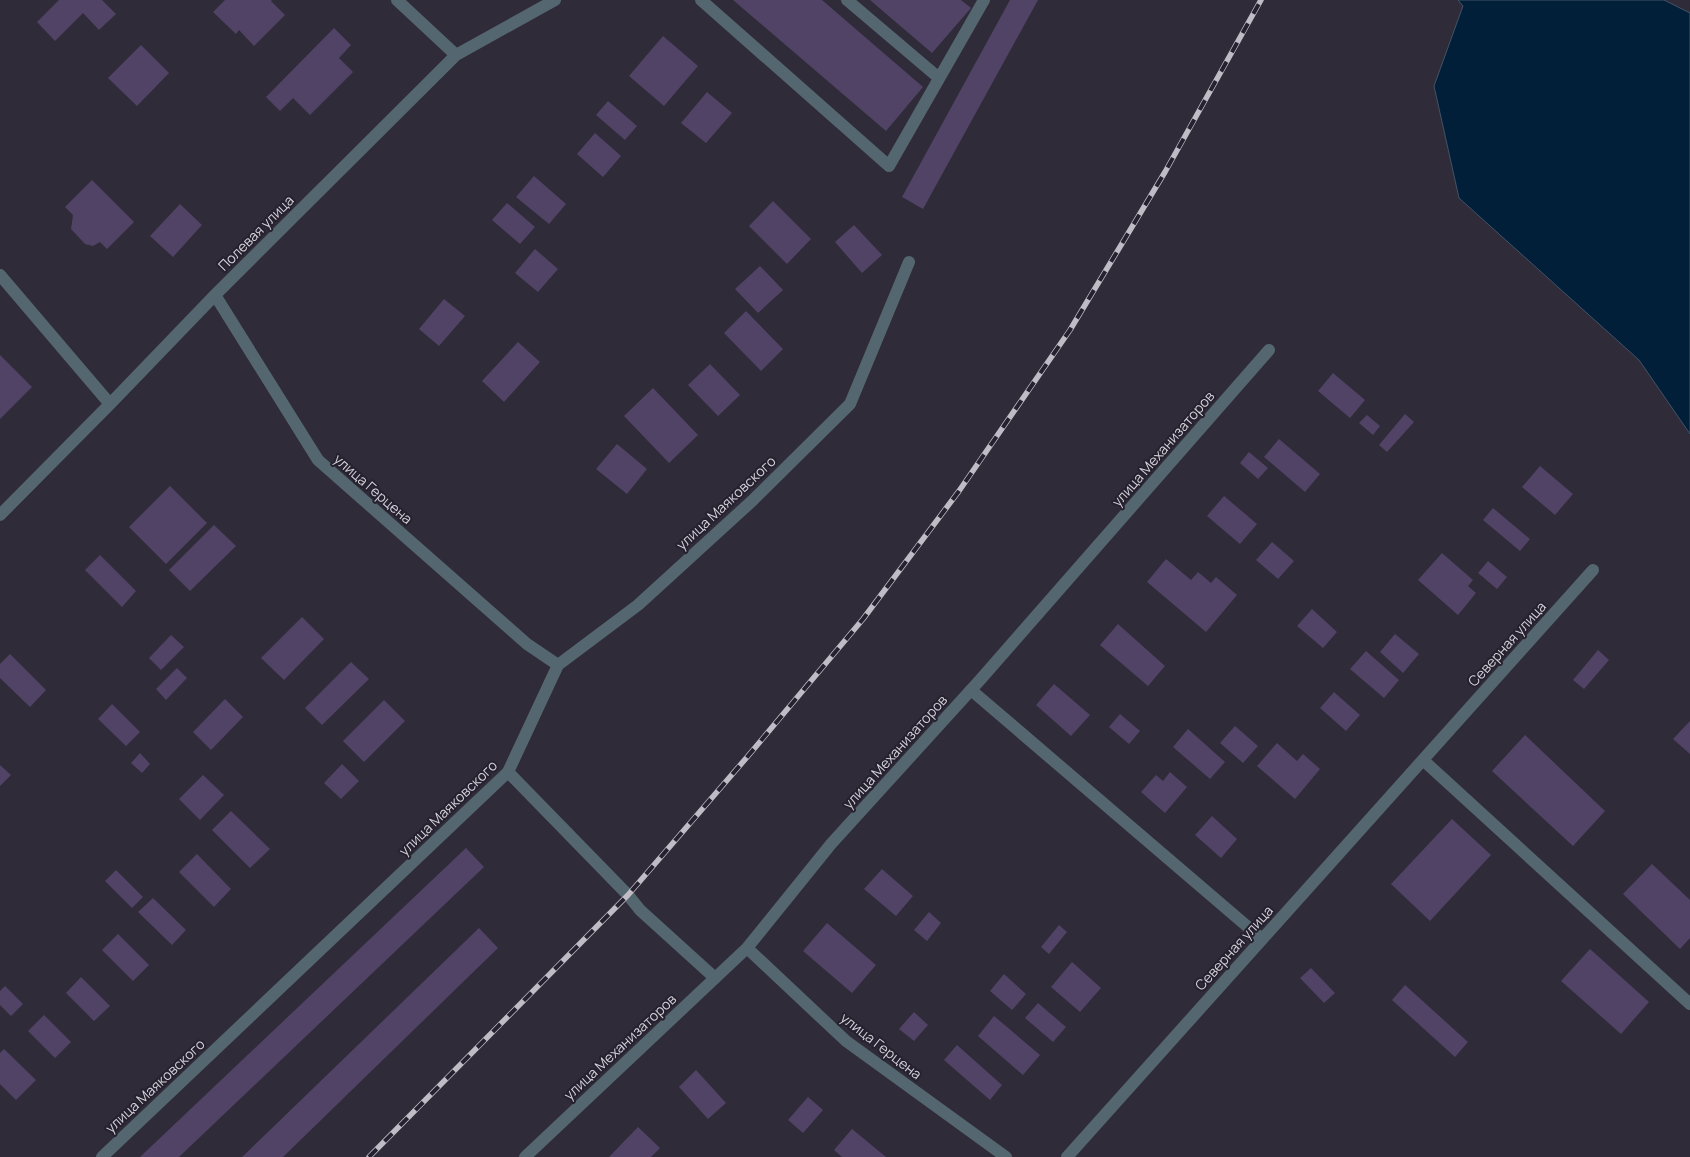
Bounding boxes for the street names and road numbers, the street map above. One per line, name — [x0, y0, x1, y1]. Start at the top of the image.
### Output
street label: Полевая улица — [214, 191, 298, 275]
street label: улица Механизаторов — [1107, 386, 1218, 510]
street label: улица Герцена — [330, 449, 417, 528]
street label: улица Маяковского — [672, 451, 780, 554]
street label: Северная улица — [1463, 597, 1550, 690]
street label: улица Механизаторов — [838, 690, 951, 813]
street label: улица Маяковского — [394, 756, 501, 860]
street label: Северная улица — [1190, 901, 1277, 994]
street label: улица Механизаторов — [559, 989, 680, 1104]
street label: улица Герцена — [837, 1008, 926, 1083]
street label: улица Маяковского — [101, 1034, 209, 1137]

